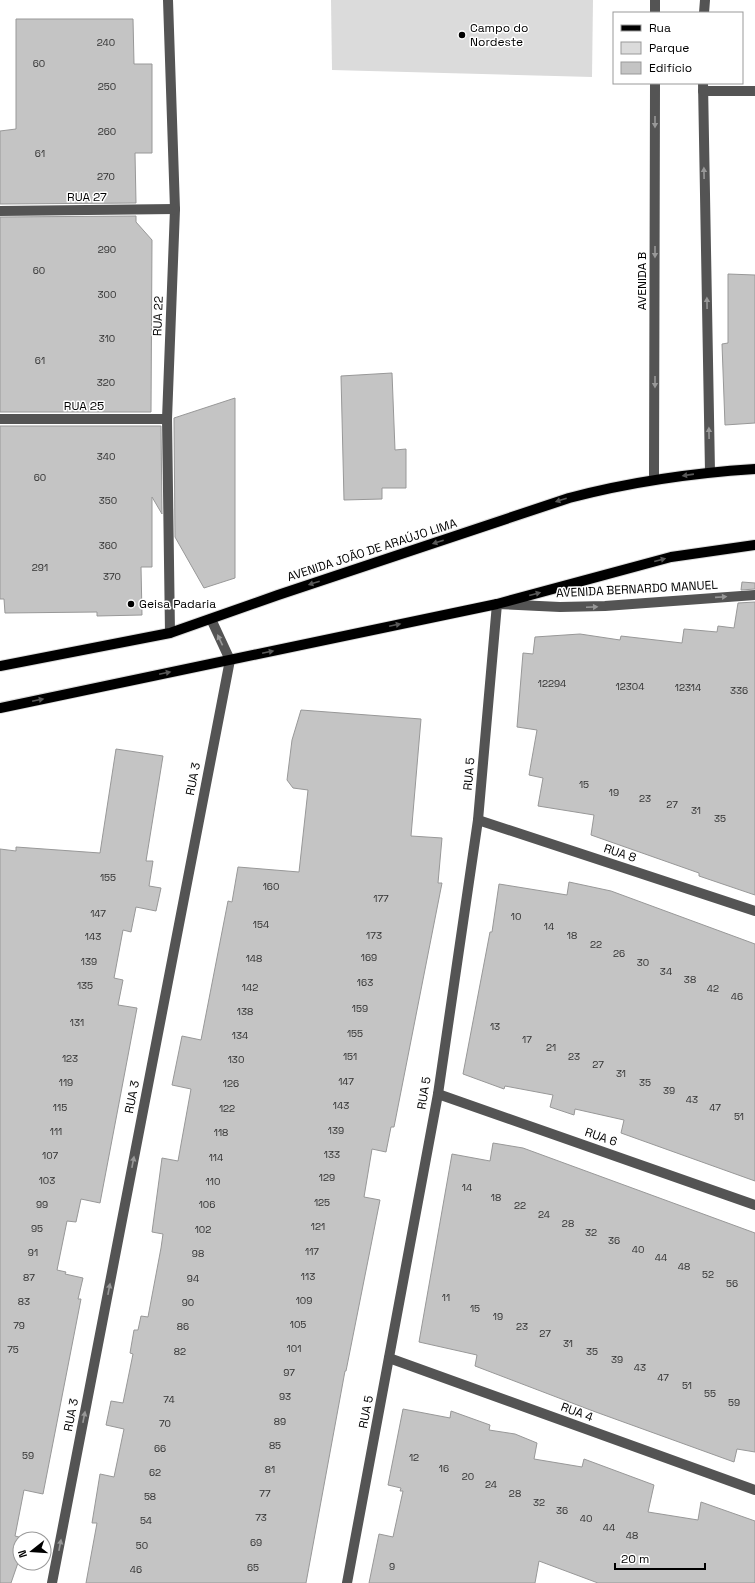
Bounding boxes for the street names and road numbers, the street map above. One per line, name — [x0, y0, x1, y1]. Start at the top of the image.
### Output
street label: RUA 27 — [67, 189, 107, 205]
street label: AVENIDA B — [634, 252, 650, 310]
street label: RUA 22 — [149, 296, 167, 336]
street label: RUA 25 — [64, 398, 104, 414]
street label: AVENIDA JOÃO DE ARAÚJO LIMA — [285, 515, 459, 585]
street label: AVENIDA BERNARDO MANUEL — [556, 577, 719, 601]
street label: RUA 5 — [460, 757, 478, 791]
street label: RUA 3 — [182, 761, 204, 797]
street label: RUA 8 — [602, 840, 638, 866]
street label: RUA 5 — [414, 1075, 434, 1111]
street label: RUA 3 — [121, 1079, 143, 1115]
street label: RUA 6 — [583, 1124, 619, 1150]
street label: RUA 5 — [355, 1394, 377, 1430]
street label: RUA 3 — [60, 1397, 82, 1433]
street label: RUA 4 — [559, 1399, 596, 1425]

